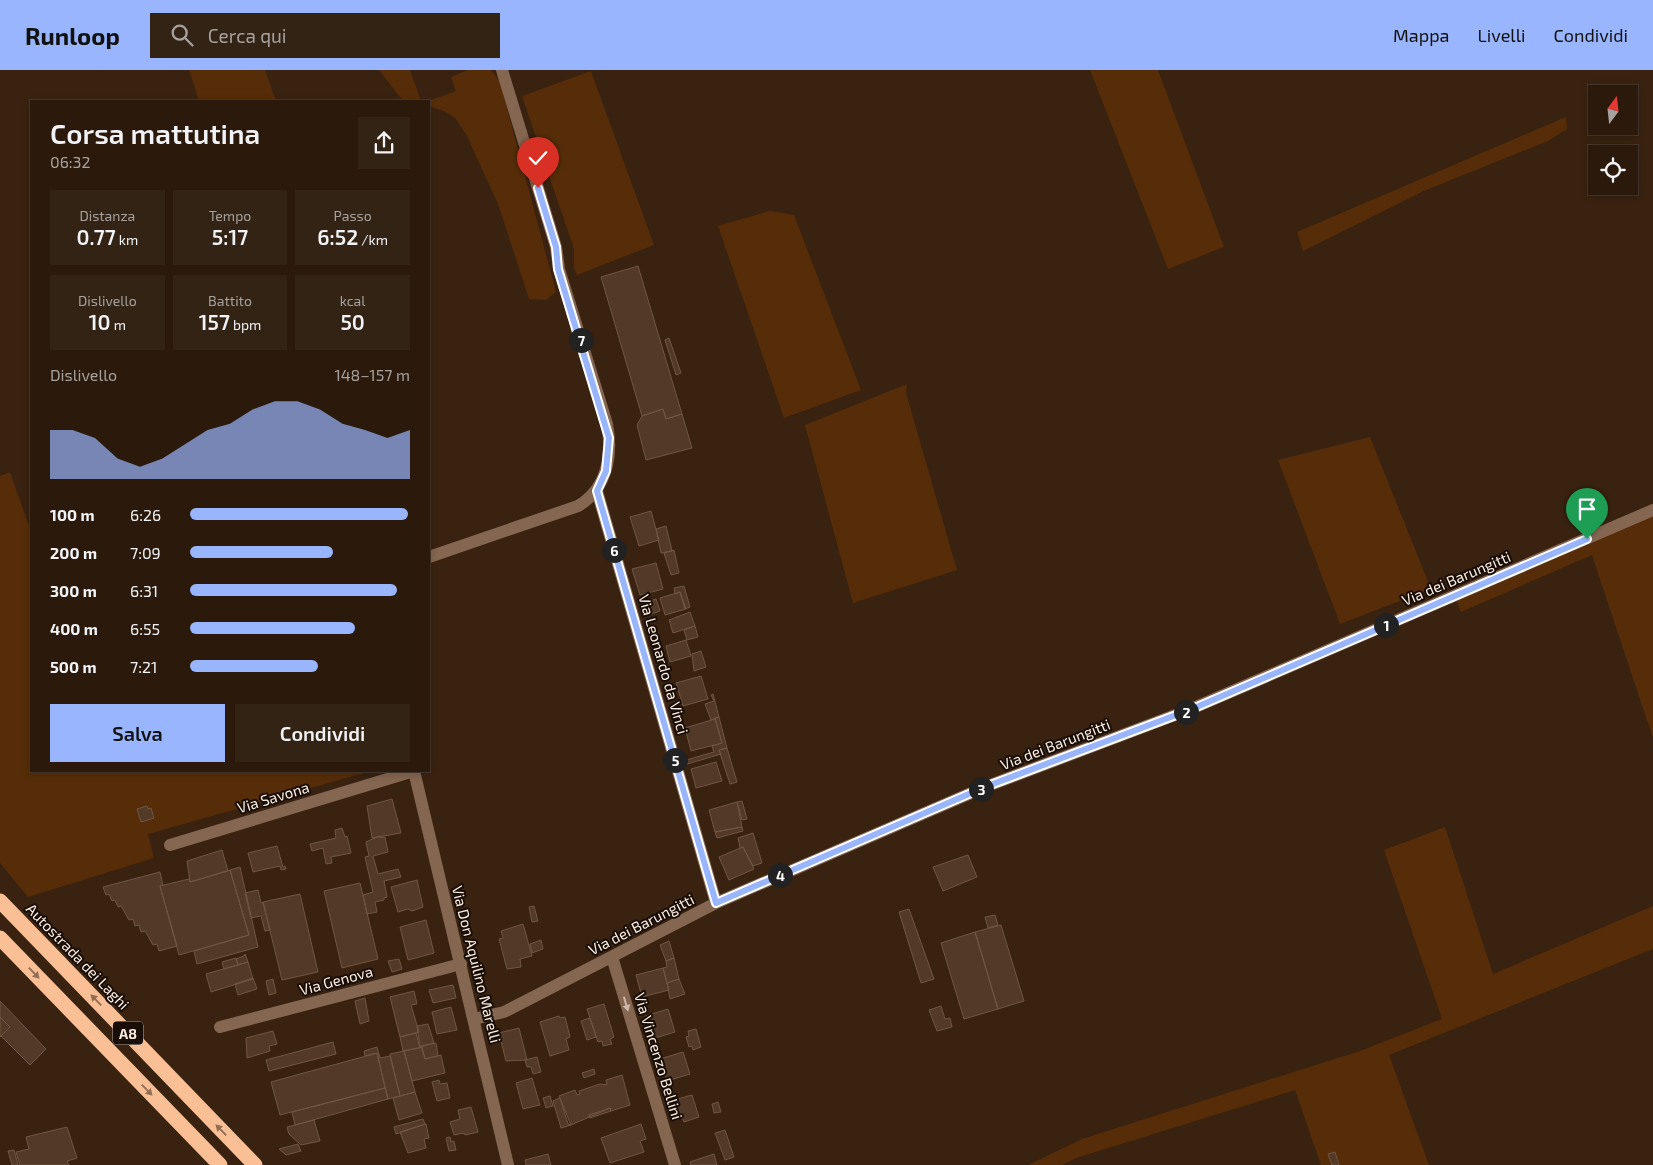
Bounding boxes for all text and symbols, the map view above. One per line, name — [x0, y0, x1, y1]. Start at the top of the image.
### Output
search box — [150, 13, 500, 58]
text: Runloop — [25, 21, 120, 50]
icon: search — [168, 21, 196, 49]
text: Cerca qui — [208, 24, 287, 47]
text: Mappa — [1393, 24, 1450, 46]
text: Livelli — [1478, 24, 1525, 46]
text: Condividi — [1553, 24, 1628, 46]
north arrow — [1588, 85, 1638, 135]
map controls — [1588, 85, 1638, 195]
text: Corsa mattutina — [50, 116, 260, 150]
button: share — [358, 117, 410, 169]
pin — [517, 137, 559, 188]
icon: check — [524, 144, 552, 172]
button: locate — [1588, 145, 1638, 195]
text: 06:32 — [50, 152, 90, 171]
text: Distanza — [79, 207, 135, 224]
text: Tempo — [209, 207, 251, 224]
text: Passo — [334, 207, 372, 224]
text: 0.77 — [76, 224, 116, 249]
text: 5:17 — [212, 224, 248, 249]
text: 6:52 — [317, 224, 358, 249]
text: km — [116, 231, 138, 248]
text: /km — [358, 231, 388, 248]
text: Dislivello — [78, 292, 137, 309]
text: Battito — [208, 292, 252, 309]
text: kcal — [340, 292, 365, 309]
text: 10 — [89, 309, 111, 334]
text: 157 — [199, 309, 230, 334]
text: 50 — [340, 309, 365, 334]
text: m — [111, 316, 126, 333]
text: bpm — [230, 316, 261, 333]
pin: 7 — [568, 328, 594, 352]
text: 7 — [578, 332, 585, 349]
text: Dislivello — [50, 365, 117, 384]
text: 148–157 m — [334, 365, 410, 384]
pin — [1566, 488, 1608, 539]
icon: arrive — [1573, 495, 1601, 523]
text: 100 m — [50, 505, 95, 524]
text: 6:26 — [130, 505, 161, 524]
pin: 6 — [602, 538, 626, 562]
text: 6 — [610, 542, 619, 559]
text: 200 m — [50, 543, 97, 562]
text: 7:09 — [130, 543, 161, 562]
street label: Via dei Barungitti — [1399, 547, 1513, 609]
text: 300 m — [50, 581, 97, 600]
text: 6:31 — [130, 581, 158, 600]
street label: Via Leonardo da Vinci — [635, 592, 693, 736]
pin: 1 — [1374, 612, 1398, 638]
text: 1 — [1383, 617, 1390, 634]
text: 400 m — [50, 619, 98, 638]
text: 6:55 — [130, 619, 160, 638]
text: 500 m — [50, 657, 97, 676]
text: 7:21 — [130, 657, 157, 676]
pin: 2 — [1174, 700, 1198, 724]
button: Salva — [50, 704, 225, 762]
button: Condividi — [235, 704, 410, 762]
text: 2 — [1182, 704, 1191, 721]
street label: Via dei Barungitti — [998, 715, 1112, 773]
pin: 5 — [662, 748, 688, 772]
text: 5 — [672, 752, 679, 769]
pin: 3 — [968, 776, 994, 802]
street label: Via Savona — [235, 778, 311, 816]
text: 3 — [978, 781, 985, 798]
pin: 4 — [768, 862, 792, 888]
text: 4 — [776, 867, 785, 884]
street label: Via Don Aquilino Marelli — [449, 884, 505, 1044]
street label: Via dei Barungitti — [585, 890, 697, 958]
street label: Autostrada dei Laghi — [23, 899, 133, 1013]
street label: Via Genova — [297, 962, 375, 998]
one-way arrow — [28, 967, 40, 979]
street label: Via Vincenzo Bellini — [631, 990, 687, 1122]
one-way arrow — [90, 995, 102, 1007]
one-way arrow — [623, 996, 630, 1011]
road number: A8 — [113, 1021, 143, 1044]
one-way arrow — [141, 1083, 153, 1095]
one-way arrow — [215, 1124, 227, 1136]

